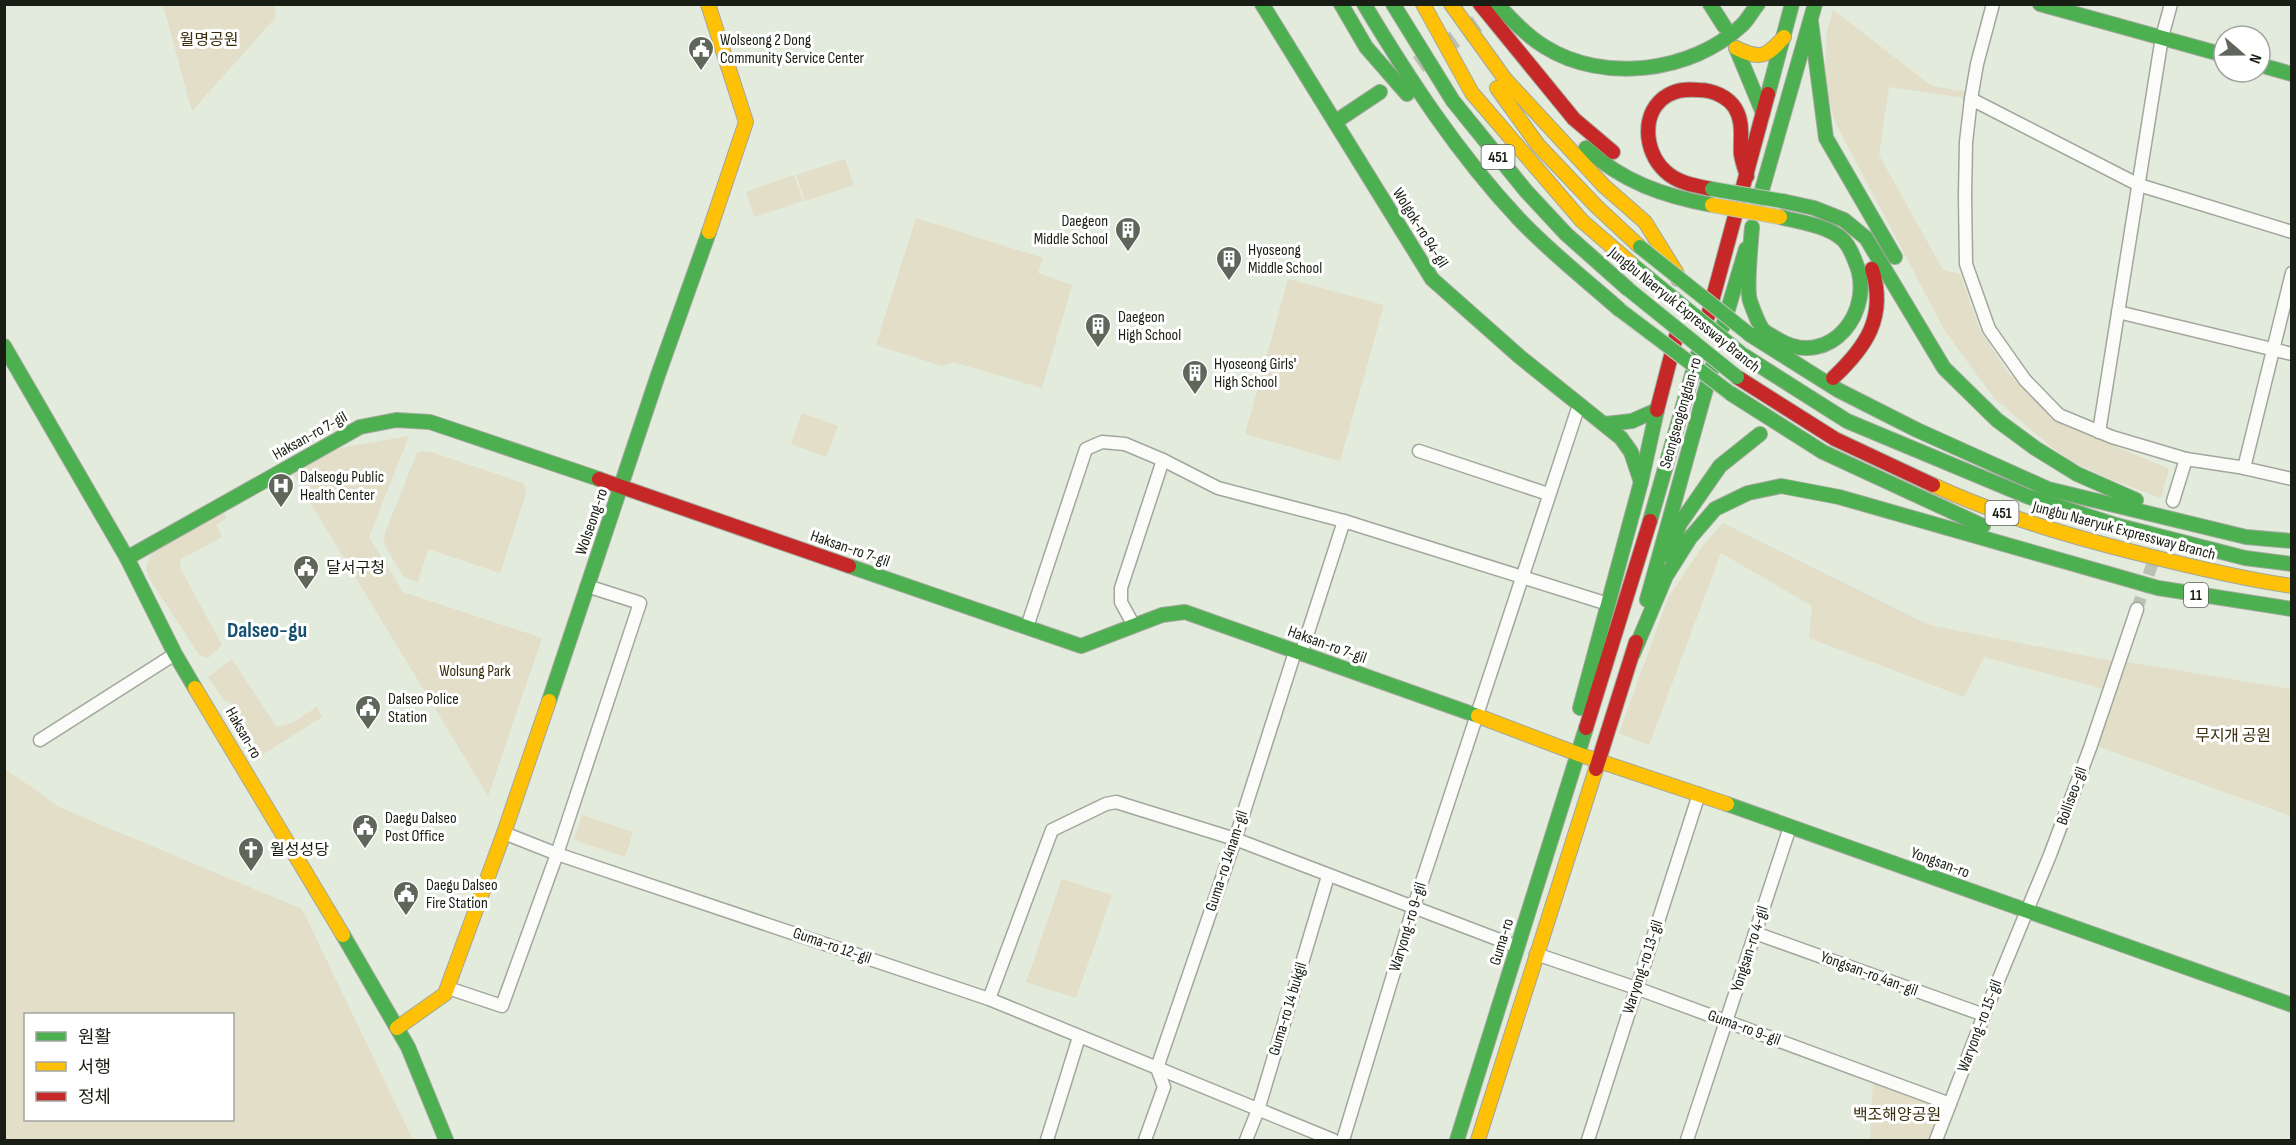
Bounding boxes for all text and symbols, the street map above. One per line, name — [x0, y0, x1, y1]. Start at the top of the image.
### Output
north arrow — [2212, 24, 2272, 84]
park label: 월명공원 — [180, 31, 238, 50]
place label: Wolseong 2 Dong Community Service Center — [720, 31, 865, 68]
public building icon: Wolseong 2 Dong Community Service Center — [686, 34, 716, 72]
text: N — [2244, 51, 2265, 66]
road number: 451 — [1482, 145, 1514, 169]
street label: Wolgok-ro 94-gil — [1388, 185, 1452, 271]
place label: Daegeon Middle School — [1034, 212, 1108, 249]
building icon: Daegeon Middle School — [1113, 215, 1143, 253]
place label: Hyoseong Middle School — [1248, 241, 1322, 278]
street label: Jungbu Naeryuk Expressway Branch — [1604, 243, 1763, 377]
building icon: Hyoseong Middle School — [1214, 244, 1244, 282]
place label: Daegeon High School — [1118, 308, 1181, 345]
building icon: Daegeon High School — [1083, 311, 1113, 349]
place label: Hyoseong Girls' High School — [1214, 355, 1296, 392]
street label: Seongseogongdan-ro — [1656, 355, 1706, 471]
building icon: Hyoseong Girls' High School — [1180, 358, 1210, 396]
street label: Haksan-ro 7-gil — [269, 408, 351, 464]
place label: Dalseogu Public Health Center — [300, 468, 384, 505]
hospital icon: Dalseogu Public Health Center — [266, 471, 296, 509]
street label: Wolseong-ro — [572, 486, 612, 558]
street label: Jungbu Naeryuk Expressway Branch — [2029, 497, 2218, 565]
road number: 451 — [1986, 501, 2018, 525]
street label: Haksan-ro 7-gil — [808, 527, 892, 571]
public building icon: 달서구청 — [291, 553, 321, 591]
place label: 달서구청 — [326, 559, 385, 578]
road number: 11 — [2184, 583, 2208, 607]
district label: Dalseo-gu — [227, 617, 307, 644]
street label: Haksan-ro 7-gil — [1285, 622, 1369, 668]
park label: Wolsung Park — [439, 662, 511, 681]
place label: Dalseo Police Station — [388, 690, 459, 727]
public building icon: Dalseo Police Station — [353, 693, 383, 731]
street label: Haksan-ro — [221, 704, 265, 762]
park label: 무지개 공원 — [2195, 727, 2271, 746]
street label: Bolliseo-gil — [2053, 764, 2091, 828]
street label: Guma-ro 14nam-gil — [1202, 808, 1252, 914]
place label: Daegu Dalseo Post Office — [385, 809, 457, 846]
public building icon: Daegu Dalseo Post Office — [350, 812, 380, 850]
church icon: 월성성당 — [236, 835, 266, 873]
place label: 월성성당 — [270, 841, 329, 860]
street label: Yongsan-ro — [1908, 844, 1972, 882]
place label: Daegu Dalseo Fire Station — [426, 876, 498, 913]
public building icon: Daegu Dalseo Fire Station — [391, 879, 421, 917]
street label: Waryong-ro 9-gil — [1385, 880, 1431, 974]
street label: Yongsan-ro 4-gil — [1727, 904, 1773, 994]
street label: Guma-ro — [1486, 916, 1518, 968]
street label: Waryong-ro 13-gil — [1619, 918, 1667, 1016]
street label: Guma-ro 12-gil — [790, 924, 874, 968]
street label: Yongsan-ro 4an-gil — [1818, 948, 1920, 1000]
street label: Guma-ro 14 bukgil — [1265, 960, 1311, 1058]
street label: Waryong-ro 15-gil — [1954, 977, 2006, 1075]
street label: Guma-ro 9-gil — [1705, 1006, 1783, 1050]
legend — [24, 1013, 234, 1121]
text: 원활 — [78, 1027, 111, 1048]
text: 서행 — [78, 1057, 111, 1078]
text: 정체 — [78, 1087, 111, 1108]
park label: 백조해양공원 — [1853, 1106, 1941, 1125]

